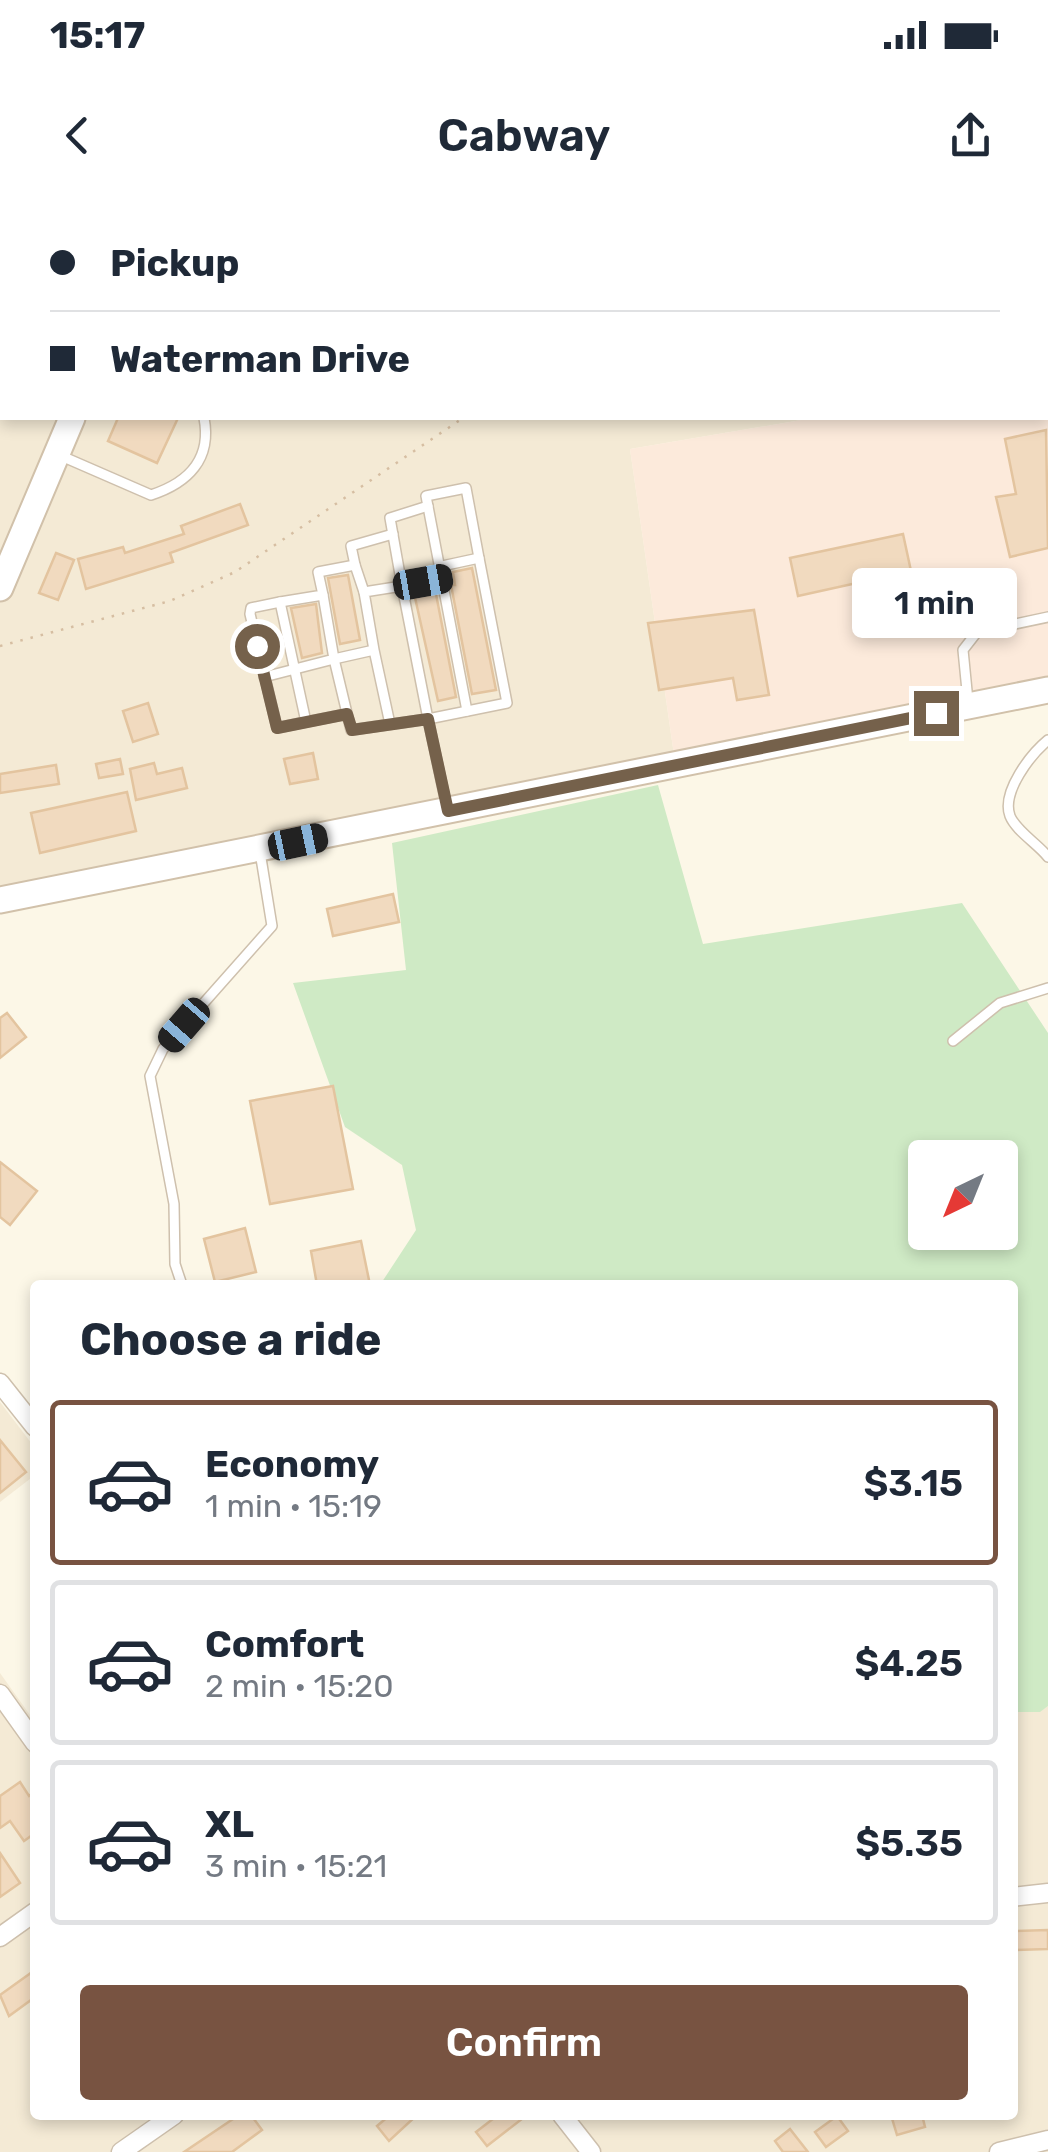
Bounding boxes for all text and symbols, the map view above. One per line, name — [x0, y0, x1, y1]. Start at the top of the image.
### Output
text: 15:17 — [50, 12, 145, 58]
icon: back — [50, 108, 105, 163]
icon: share — [943, 108, 998, 163]
text: Cabway — [438, 109, 610, 162]
text: Pickup — [110, 240, 239, 286]
text: Waterman Drive — [110, 336, 410, 382]
car — [391, 562, 455, 602]
callout: 1 min — [854, 568, 1018, 638]
text: 1 min — [894, 584, 975, 622]
route start — [235, 624, 280, 669]
route end — [914, 691, 959, 736]
car — [266, 821, 330, 863]
car — [153, 993, 215, 1057]
north arrow — [908, 1140, 1018, 1250]
map controls — [908, 1140, 1018, 1250]
text: Choose a ride — [80, 1313, 382, 1366]
icon: car — [85, 1438, 175, 1528]
text: Economy — [205, 1441, 379, 1487]
text: $3.15 — [863, 1460, 963, 1506]
text: 1 min · 15:19 — [205, 1487, 382, 1525]
icon: car — [85, 1618, 175, 1708]
text: Comfort — [205, 1621, 364, 1667]
text: $4.25 — [855, 1640, 963, 1686]
text: 2 min · 15:20 — [205, 1667, 393, 1705]
icon: car — [85, 1798, 175, 1888]
text: XL — [205, 1801, 254, 1847]
text: $5.35 — [855, 1820, 963, 1866]
text: 3 min · 15:21 — [205, 1847, 387, 1885]
button: Confirm — [80, 1985, 968, 2100]

